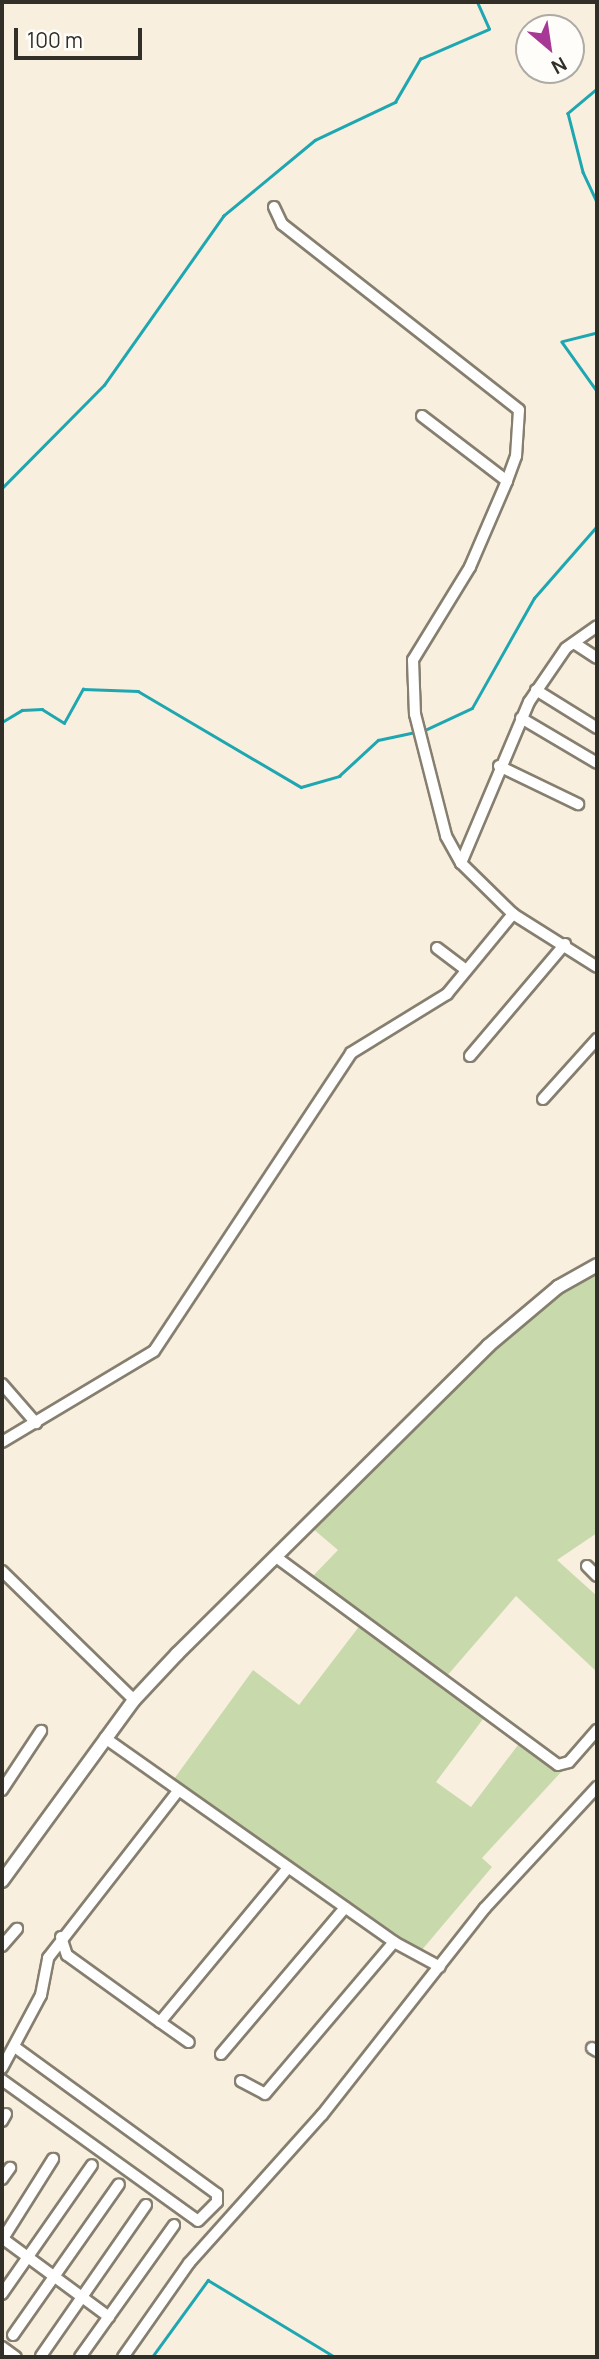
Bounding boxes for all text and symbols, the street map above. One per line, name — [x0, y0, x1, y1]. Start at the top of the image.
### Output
scale bar — [18, 14, 145, 58]
north arrow — [515, 14, 585, 84]
text: 100 m — [27, 26, 83, 54]
text: N — [547, 51, 571, 80]

